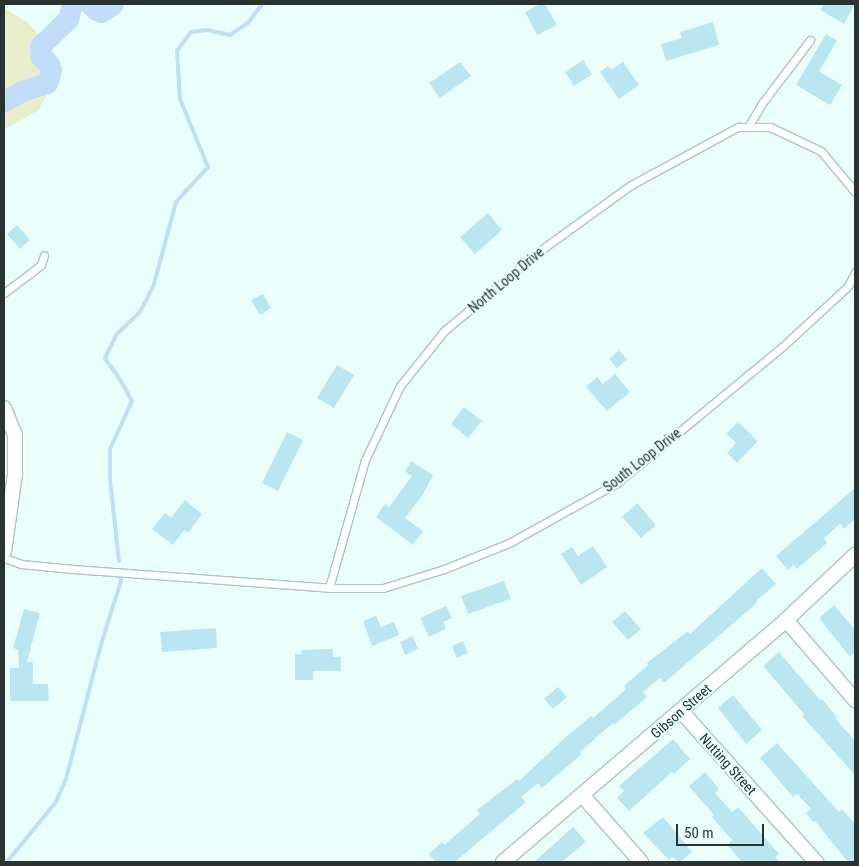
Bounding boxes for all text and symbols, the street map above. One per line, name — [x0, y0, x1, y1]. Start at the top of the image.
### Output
street label: North Loop Drive — [465, 244, 547, 316]
street label: South Loop Drive — [600, 424, 684, 496]
street label: Gibson Street — [647, 680, 715, 742]
street label: Nutting Street — [696, 730, 760, 798]
scale bar — [679, 814, 766, 846]
text: 50 m — [684, 824, 714, 842]

